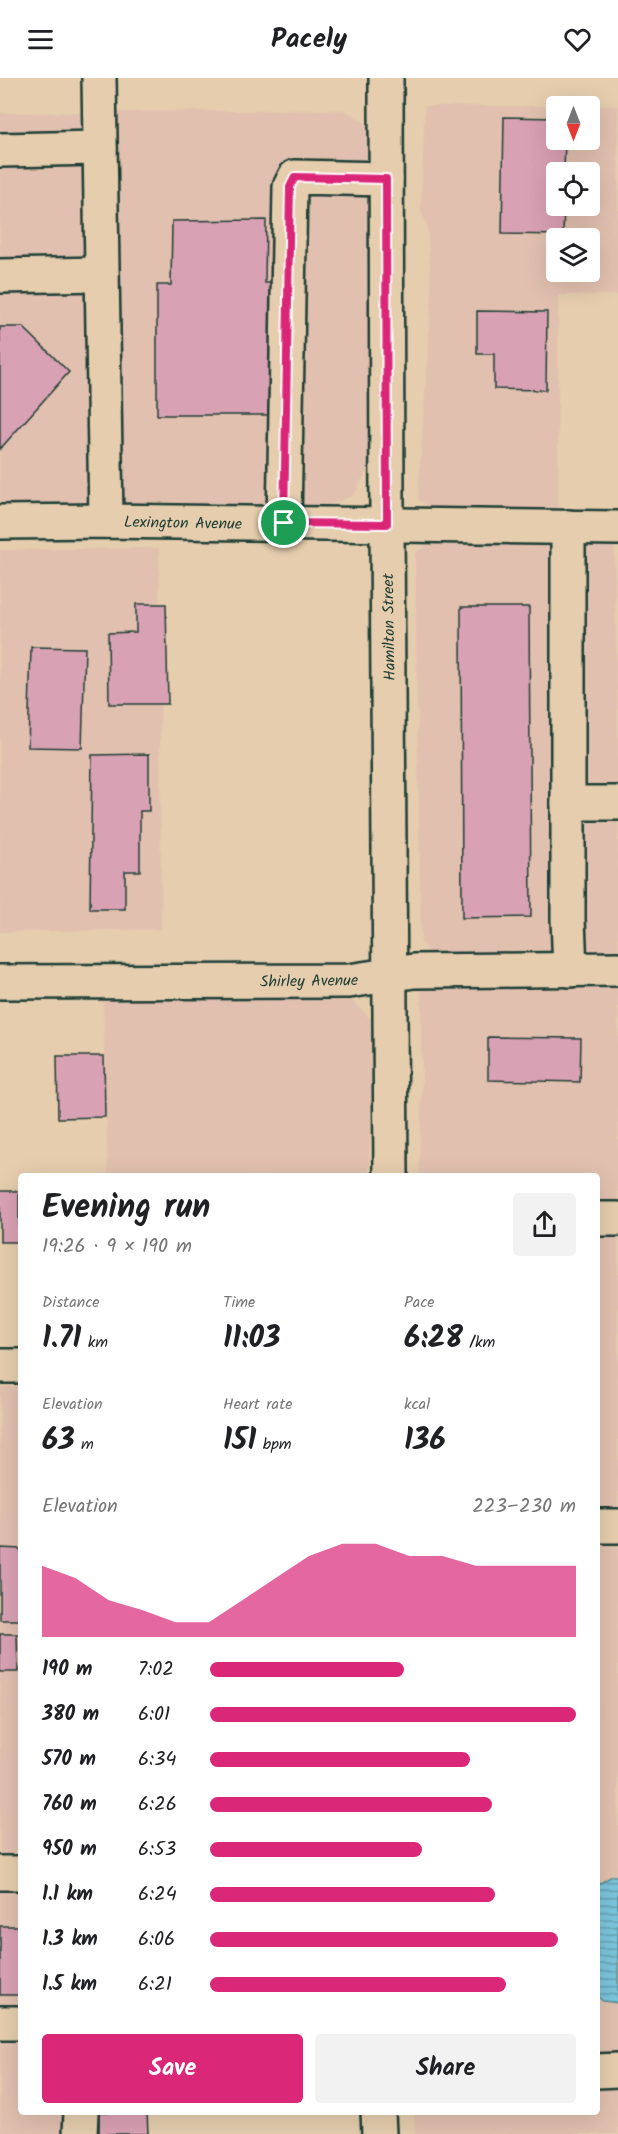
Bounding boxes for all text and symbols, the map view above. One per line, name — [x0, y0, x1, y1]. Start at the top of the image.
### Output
text: Pacely — [271, 18, 347, 61]
icon: menu — [24, 23, 57, 56]
icon: heart — [561, 23, 594, 56]
north arrow — [546, 96, 600, 150]
map controls — [546, 96, 600, 282]
button: locate — [546, 162, 600, 216]
button: layers — [546, 228, 600, 282]
pin — [258, 497, 309, 548]
icon: arrive — [267, 506, 300, 539]
street label: Lexington Avenue — [124, 510, 242, 537]
street label: Hamilton Street — [376, 572, 403, 681]
street label: Shirley Avenue — [260, 968, 358, 995]
text: Evening run — [42, 1182, 210, 1235]
button: share — [513, 1193, 576, 1256]
text: 19:26 · 9 × 190 m — [42, 1231, 192, 1263]
text: Distance — [42, 1290, 100, 1315]
text: Time — [223, 1290, 255, 1315]
text: Pace — [404, 1290, 435, 1315]
text: 1.71 — [42, 1315, 81, 1363]
text: 11:03 — [223, 1315, 280, 1363]
text: 6:28 — [404, 1315, 463, 1363]
text: km — [81, 1330, 108, 1355]
text: /km — [463, 1330, 495, 1355]
text: Elevation — [42, 1392, 103, 1417]
text: Heart rate — [223, 1392, 293, 1417]
text: kcal — [404, 1392, 430, 1417]
text: 63 — [42, 1417, 75, 1465]
text: 151 — [223, 1417, 256, 1465]
text: 136 — [404, 1417, 446, 1465]
text: m — [75, 1432, 94, 1457]
text: bpm — [256, 1432, 292, 1457]
text: Elevation — [42, 1491, 118, 1523]
text: 223–230 m — [472, 1491, 576, 1523]
text: 190 m — [42, 1654, 93, 1686]
text: 7:02 — [138, 1654, 174, 1686]
text: 380 m — [42, 1699, 99, 1731]
text: 6:01 — [138, 1699, 170, 1731]
text: 570 m — [42, 1744, 96, 1776]
text: 6:34 — [138, 1744, 176, 1776]
text: 760 m — [42, 1789, 97, 1821]
text: 6:26 — [138, 1789, 177, 1821]
text: 950 m — [42, 1834, 97, 1866]
text: 6:53 — [138, 1834, 176, 1866]
text: 1.1 km — [42, 1879, 93, 1911]
text: 6:24 — [138, 1879, 177, 1911]
text: 1.3 km — [42, 1924, 98, 1956]
text: 6:06 — [138, 1924, 175, 1956]
text: 1.5 km — [42, 1969, 97, 2001]
text: 6:21 — [138, 1969, 172, 2001]
button: Save — [42, 2034, 303, 2103]
button: Share — [315, 2034, 576, 2103]

